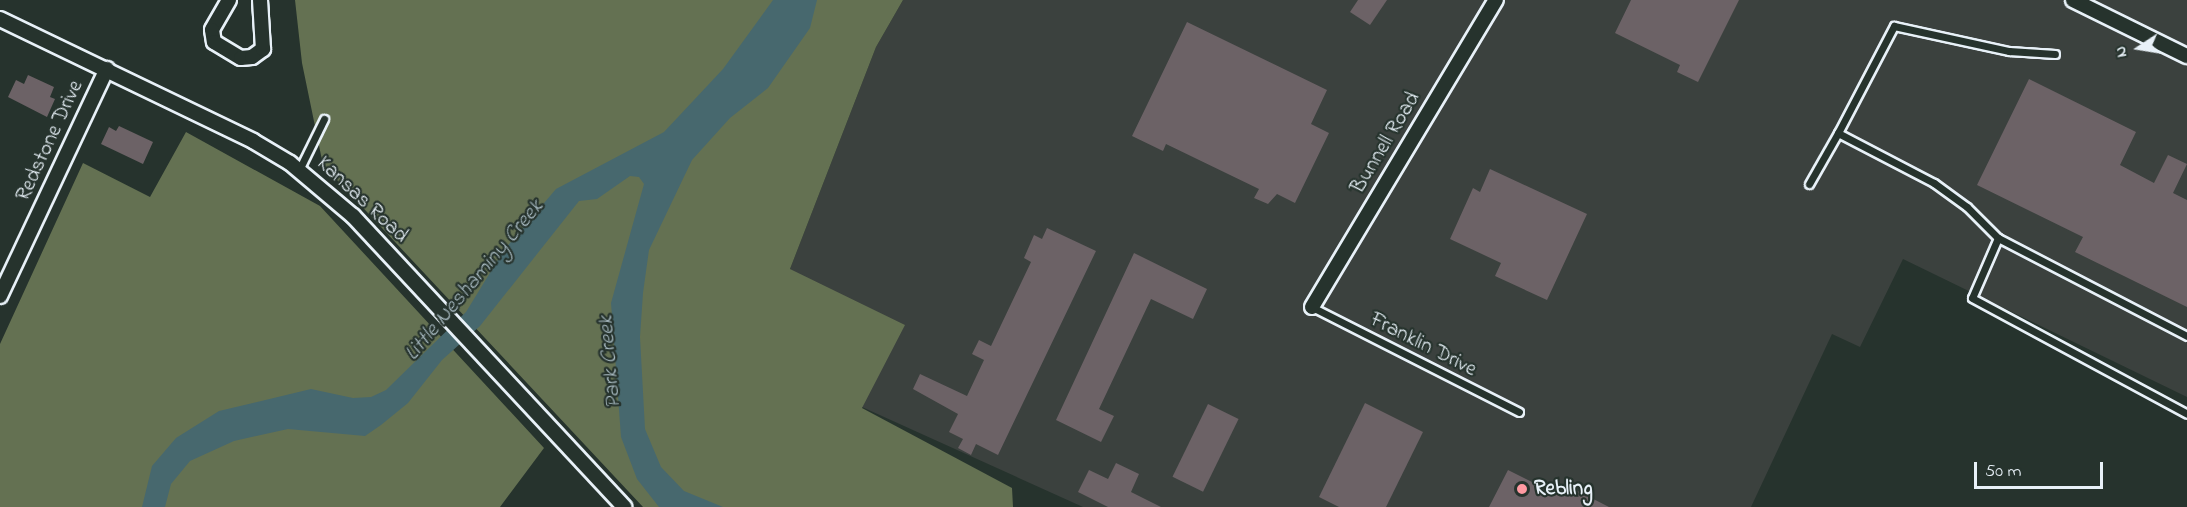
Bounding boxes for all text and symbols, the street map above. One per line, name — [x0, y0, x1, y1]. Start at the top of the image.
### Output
north arrow — [2109, 18, 2169, 78]
text: N — [2109, 44, 2134, 60]
street label: Redstone Drive — [11, 77, 89, 205]
street label: Bunnell Road — [1346, 88, 1426, 198]
street label: Kansas Road — [311, 151, 413, 249]
water label: Little Neshaminy Creek — [400, 195, 550, 367]
street label: Franklin Drive — [1366, 307, 1480, 383]
water label: Park Creek — [594, 314, 628, 410]
scale bar — [1977, 450, 2106, 488]
text: 50 m — [1985, 459, 2022, 485]
place label: Rebling — [1534, 476, 1593, 502]
marker: Rebling — [1515, 482, 1529, 496]

